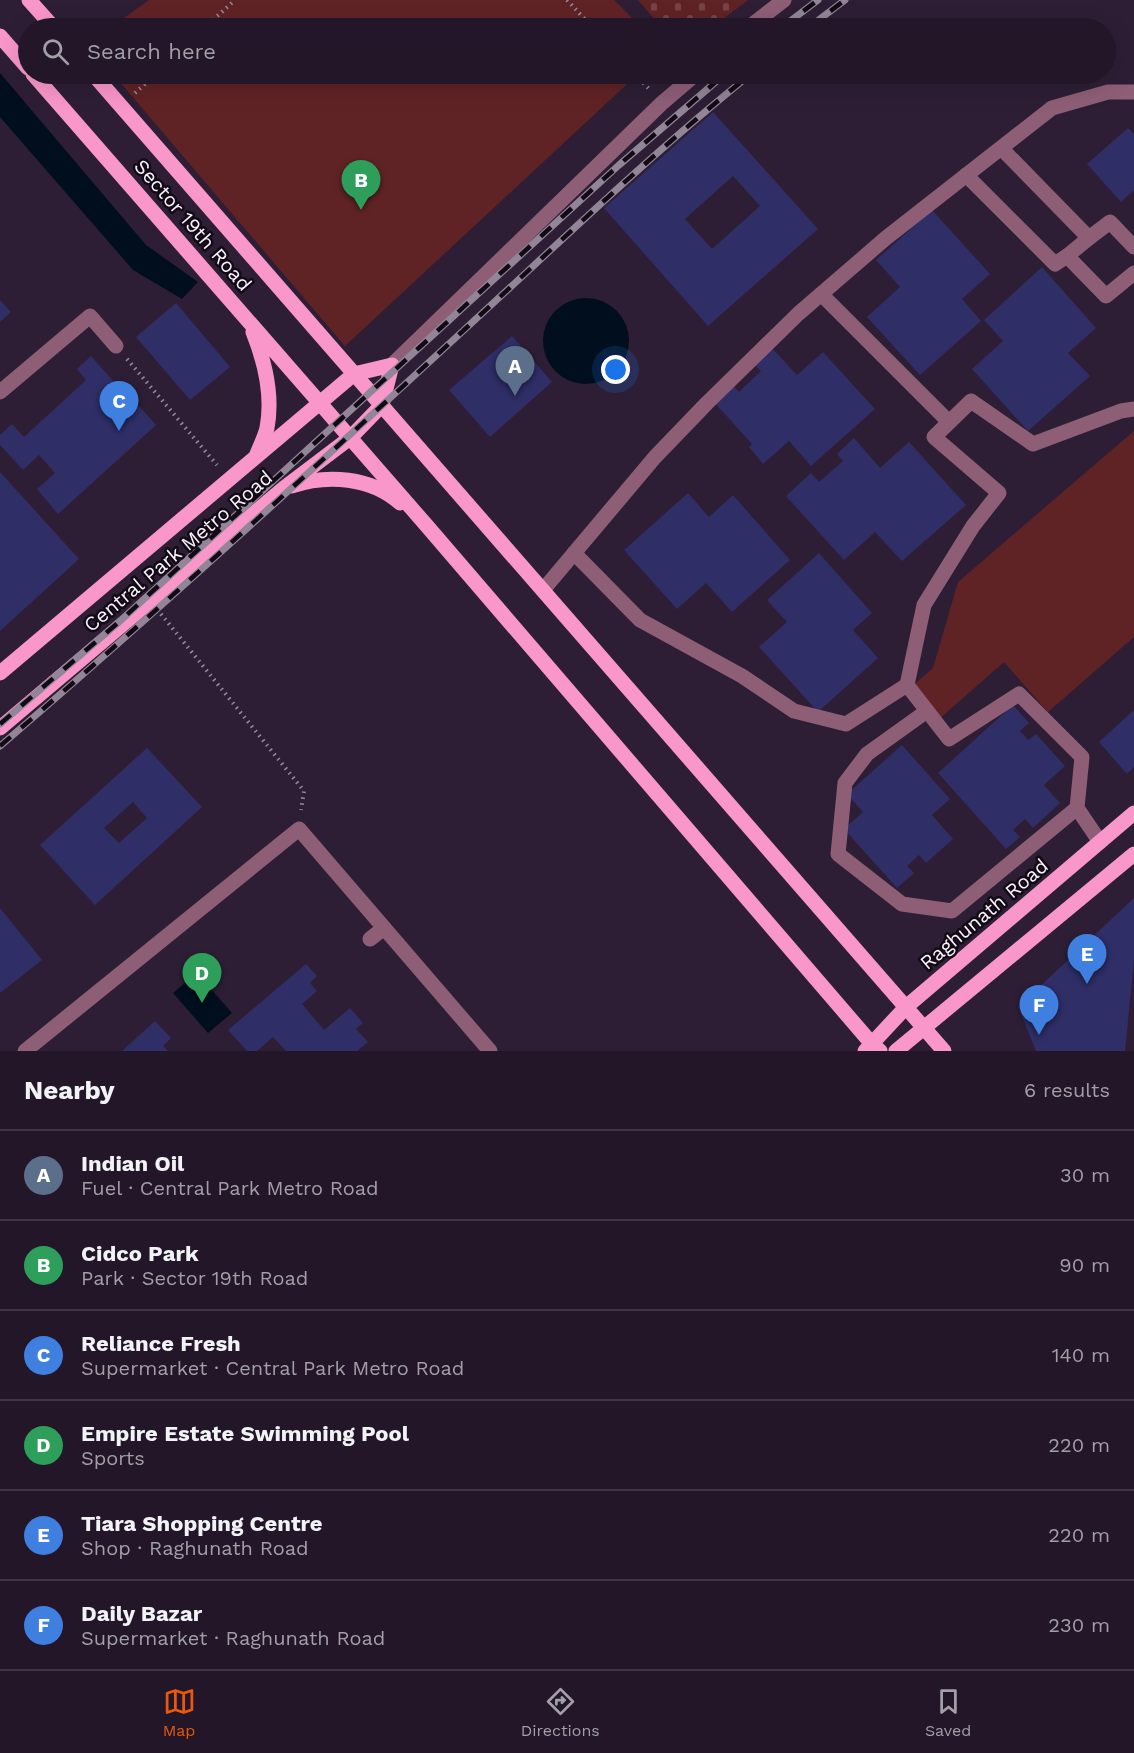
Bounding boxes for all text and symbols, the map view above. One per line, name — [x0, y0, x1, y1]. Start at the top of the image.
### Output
search box — [18, 18, 1116, 84]
icon: search — [39, 35, 72, 68]
text: Search here — [87, 39, 216, 64]
street label: Sector 19th Road — [129, 154, 257, 296]
pin: B — [342, 160, 380, 210]
pin: A — [496, 346, 534, 396]
your location — [601, 355, 630, 384]
pin: C — [100, 382, 138, 431]
street label: Central Park Metro Road — [79, 465, 277, 637]
street label: Raghunath Road — [915, 853, 1053, 975]
pin: E — [1068, 934, 1106, 984]
pin: D — [182, 954, 222, 1003]
pin: F — [1020, 986, 1058, 1035]
text: Nearby — [24, 1075, 115, 1105]
text: 6 results — [1024, 1078, 1110, 1102]
text: Indian Oil — [81, 1151, 184, 1176]
text: A — [37, 1163, 50, 1187]
text: 30 m — [1060, 1163, 1110, 1187]
text: Fuel · Central Park Metro Road — [81, 1176, 379, 1200]
text: Cidco Park — [81, 1241, 199, 1266]
text: B — [37, 1253, 50, 1277]
text: 90 m — [1059, 1253, 1110, 1277]
text: Park · Sector 19th Road — [81, 1266, 308, 1290]
text: Reliance Fresh — [81, 1331, 241, 1356]
text: C — [37, 1343, 50, 1367]
text: 140 m — [1052, 1343, 1110, 1367]
text: Supermarket · Central Park Metro Road — [81, 1356, 464, 1380]
text: Empire Estate Swimming Pool — [81, 1421, 409, 1446]
text: D — [36, 1433, 51, 1457]
text: 220 m — [1048, 1433, 1110, 1457]
text: Sports — [81, 1446, 145, 1470]
text: Tiara Shopping Centre — [81, 1511, 323, 1536]
text: E — [37, 1523, 50, 1547]
text: 220 m — [1048, 1523, 1110, 1547]
text: Shop · Raghunath Road — [81, 1536, 309, 1560]
text: Daily Bazar — [81, 1601, 202, 1626]
text: F — [37, 1613, 50, 1637]
text: 230 m — [1048, 1613, 1110, 1637]
text: Supermarket · Raghunath Road — [81, 1626, 385, 1650]
tab: Map — [163, 1685, 196, 1740]
tab: Directions — [521, 1685, 600, 1740]
tab: Saved — [925, 1685, 971, 1740]

